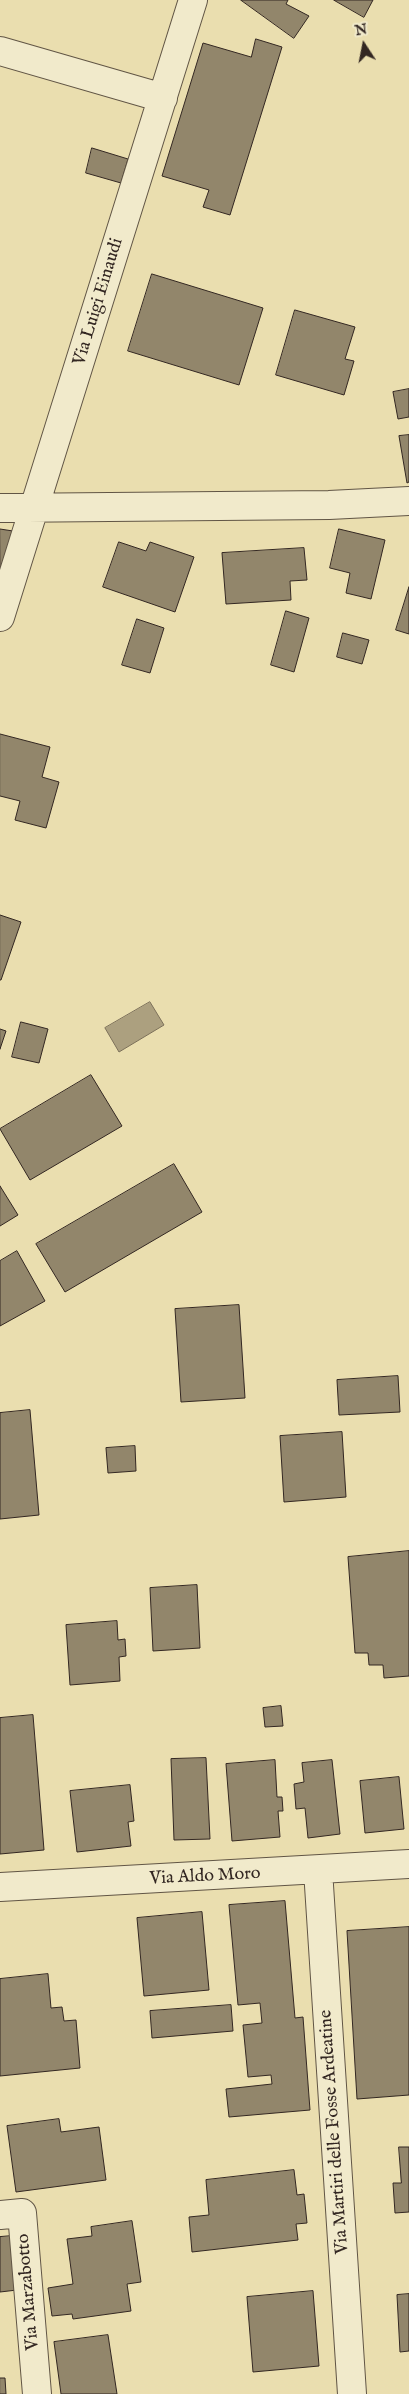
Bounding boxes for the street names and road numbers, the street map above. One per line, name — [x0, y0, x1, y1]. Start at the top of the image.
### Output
street label: Via Luigi Einaudi — [69, 236, 129, 368]
street label: Via Aldo Moro — [149, 1863, 261, 1891]
street label: Via Martiri delle Fosse Ardeatine — [316, 2009, 354, 2255]
street label: Via Marzabotto — [13, 2233, 45, 2351]

